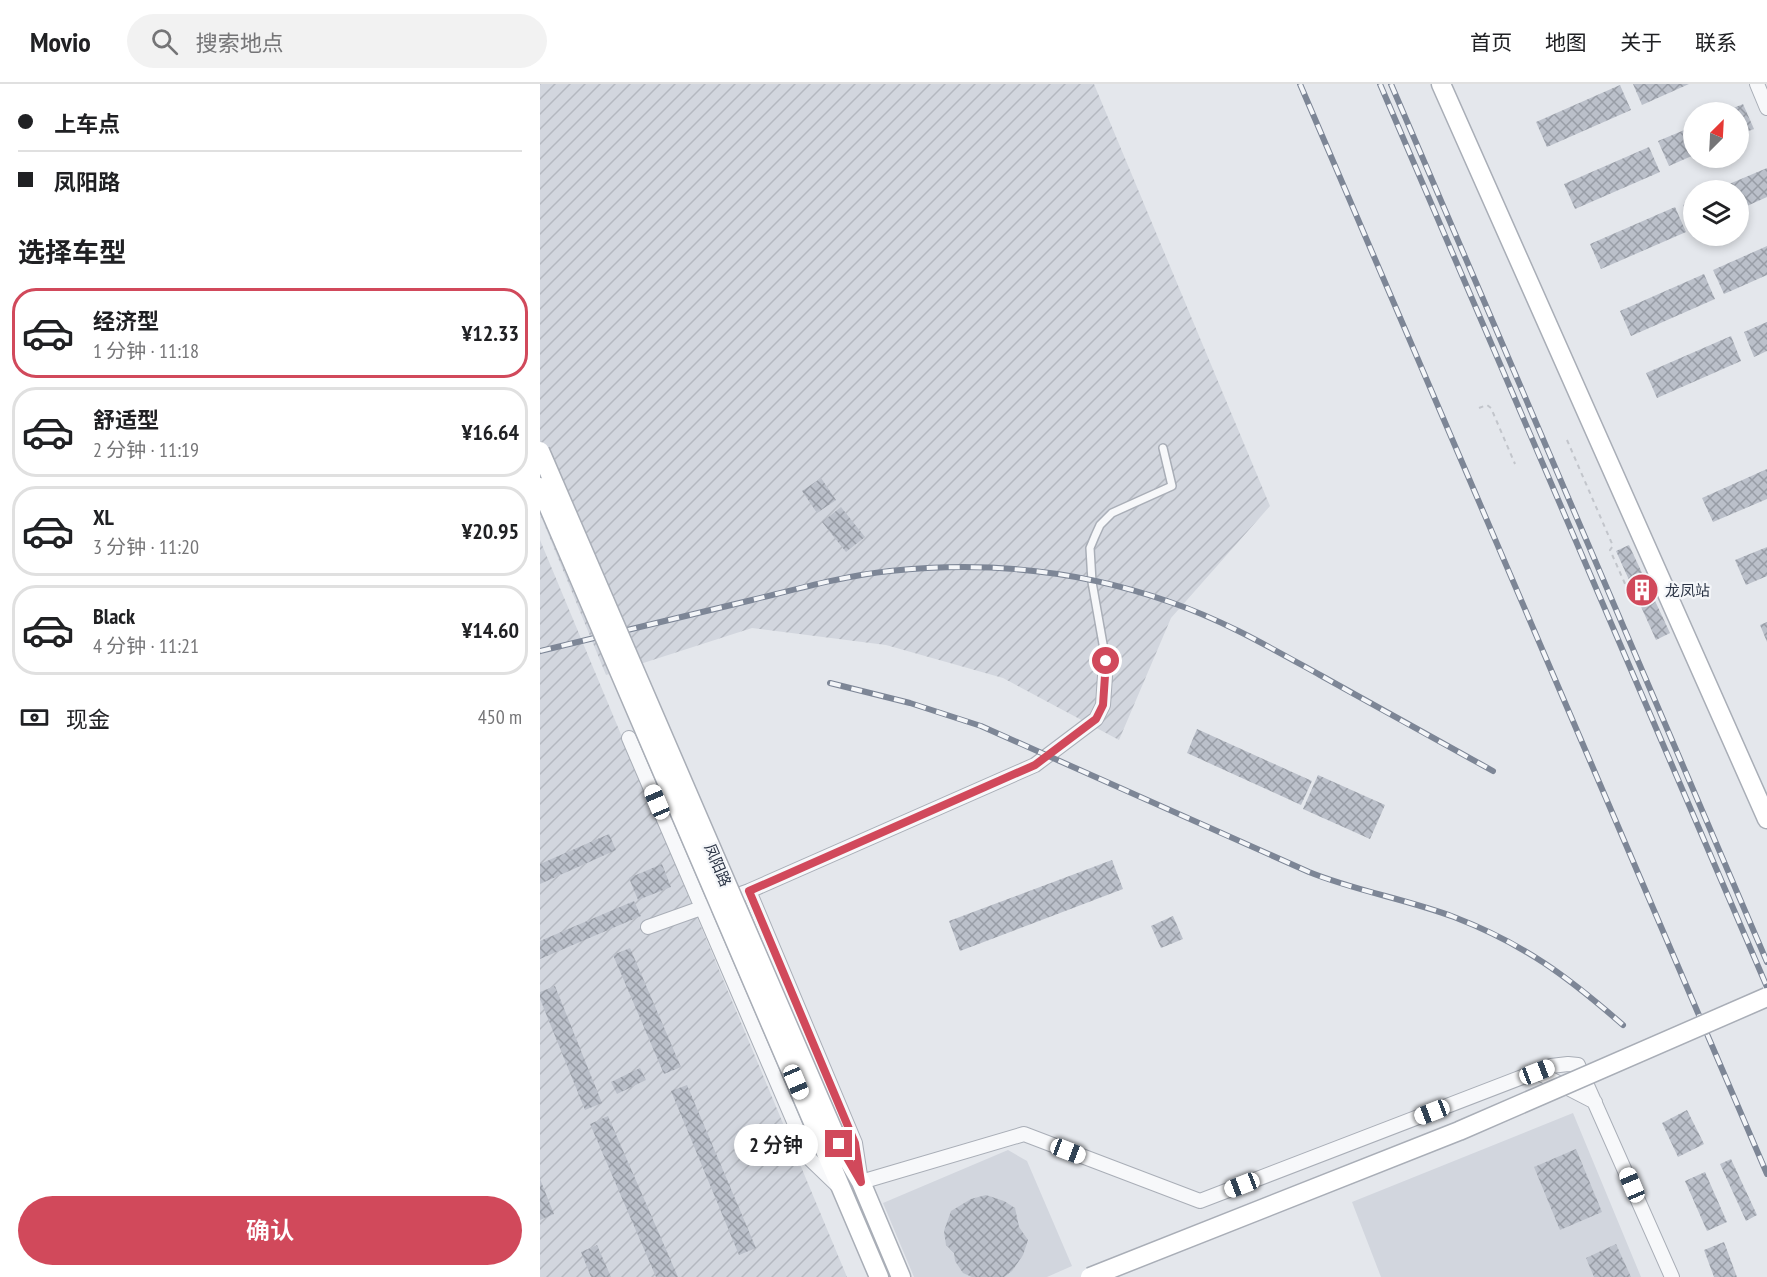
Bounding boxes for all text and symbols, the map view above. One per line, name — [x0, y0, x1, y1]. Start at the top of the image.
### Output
search box — [127, 14, 547, 68]
text: Movio — [30, 23, 91, 60]
icon: search — [148, 25, 181, 58]
text: 搜索地点 — [196, 29, 284, 57]
text: 首页 — [1470, 29, 1512, 56]
text: 地图 — [1545, 29, 1587, 56]
text: 关于 — [1620, 29, 1662, 56]
text: 联系 — [1695, 29, 1737, 56]
north arrow — [1683, 102, 1749, 168]
map controls — [1683, 102, 1749, 246]
text: 上车点 — [54, 110, 120, 138]
text: 凤阳路 — [54, 168, 120, 196]
button: layers — [1683, 180, 1749, 246]
text: 选择车型 — [18, 235, 126, 269]
icon: car — [21, 306, 75, 360]
text: 经济型 — [93, 307, 159, 335]
text: ¥12.33 — [462, 319, 519, 347]
text: 1 分钟 · 11:18 — [93, 338, 199, 364]
icon: car — [21, 405, 75, 459]
text: 舒适型 — [93, 406, 159, 434]
text: ¥16.64 — [462, 418, 519, 446]
text: 2 分钟 · 11:19 — [93, 437, 199, 463]
text: XL — [93, 503, 114, 531]
icon: car — [21, 504, 75, 558]
text: ¥20.95 — [462, 517, 519, 545]
text: 3 分钟 · 11:20 — [93, 534, 199, 560]
building icon: 龙凤站 — [1624, 572, 1660, 608]
place label: 龙凤站 — [1665, 581, 1710, 600]
text: Black — [93, 602, 135, 630]
icon: car — [21, 603, 75, 657]
text: ¥14.60 — [462, 616, 519, 644]
text: 4 分钟 · 11:21 — [93, 633, 199, 659]
route start — [1092, 647, 1119, 674]
icon: cash — [18, 701, 51, 734]
text: 450 m — [478, 704, 522, 730]
text: 现金 — [66, 705, 110, 733]
car — [642, 782, 672, 822]
street label: 凤阳路 — [700, 841, 736, 889]
car — [1517, 1057, 1557, 1087]
car — [781, 1062, 811, 1102]
car — [1412, 1097, 1452, 1127]
callout: 2 分钟 — [734, 1123, 818, 1165]
route end — [825, 1130, 852, 1157]
text: 2 分钟 — [749, 1132, 803, 1158]
car — [1048, 1136, 1088, 1166]
car — [1617, 1165, 1647, 1205]
car — [1222, 1170, 1262, 1200]
button: 确认 — [18, 1196, 522, 1265]

